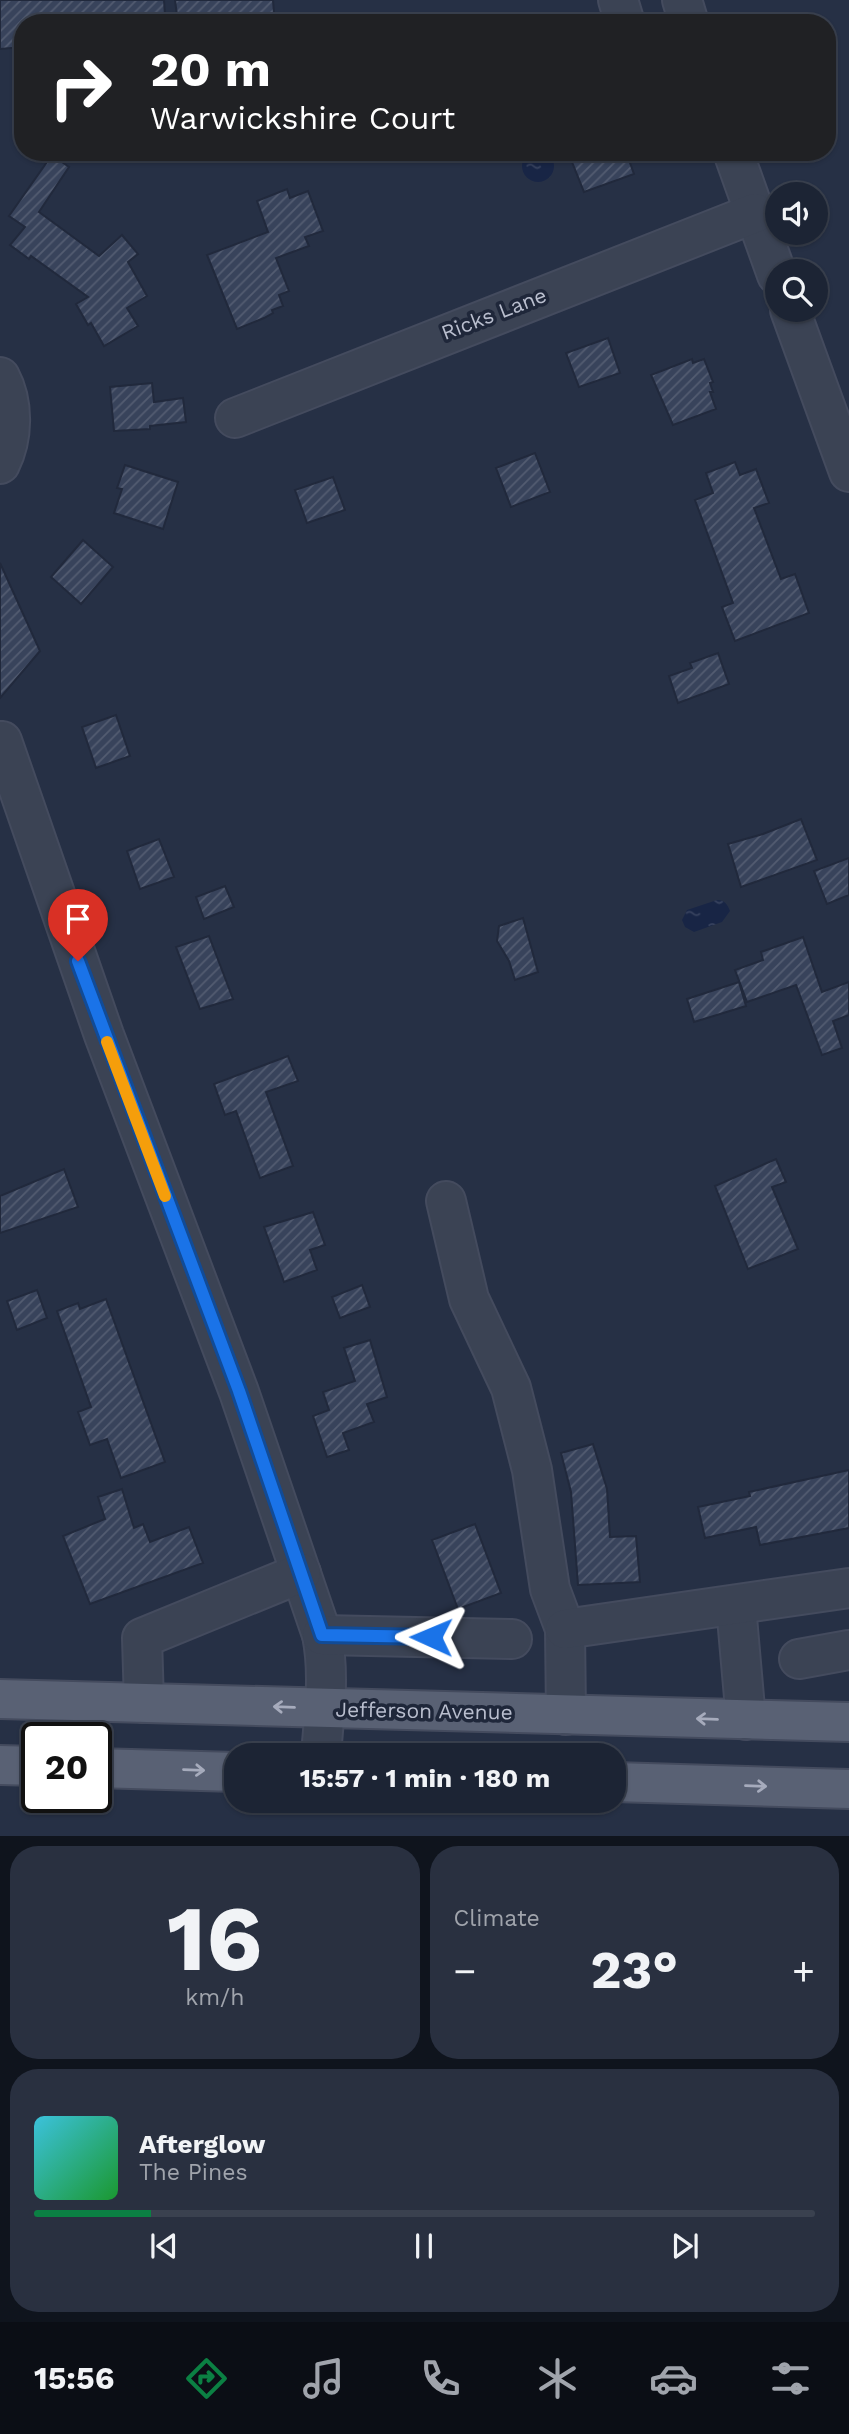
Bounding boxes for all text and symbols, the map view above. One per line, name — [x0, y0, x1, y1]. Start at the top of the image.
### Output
text: 20 m — [150, 40, 271, 98]
icon: right — [35, 42, 126, 133]
text: Warwickshire Court — [150, 99, 455, 137]
map controls — [765, 182, 828, 322]
button: sound — [765, 182, 828, 245]
button: search — [765, 259, 828, 322]
street label: Ricks Lane — [438, 282, 550, 345]
pin — [48, 889, 108, 961]
icon: arrive — [59, 900, 97, 938]
position arrow — [394, 1600, 468, 1674]
street label: Jefferson Avenue — [335, 1696, 513, 1725]
one-way arrow — [273, 1701, 296, 1714]
one-way arrow — [696, 1712, 719, 1725]
speed limit sign: 20 — [21, 1722, 112, 1813]
text: 15:57 · 1 min · 180 m — [300, 1763, 550, 1793]
one-way arrow — [182, 1764, 205, 1777]
one-way arrow — [744, 1780, 767, 1793]
text: 16 — [167, 1885, 262, 1992]
text: Climate — [454, 1905, 540, 1932]
text: 23° — [590, 1940, 678, 2001]
text: − — [454, 1949, 476, 1993]
text: + — [792, 1949, 815, 1993]
text: km/h — [185, 1984, 244, 2011]
text: Afterglow — [139, 2129, 265, 2159]
text: The Pines — [139, 2159, 248, 2186]
icon: previous — [145, 2227, 183, 2265]
icon: pause — [405, 2227, 443, 2265]
icon: next — [666, 2227, 704, 2265]
icon: directions — [182, 2354, 231, 2403]
icon: music — [299, 2354, 348, 2403]
icon: phone — [416, 2354, 465, 2403]
icon: climate — [533, 2354, 582, 2403]
icon: car — [649, 2354, 698, 2403]
icon: filters — [766, 2354, 815, 2403]
text: 15:56 — [34, 2359, 114, 2397]

